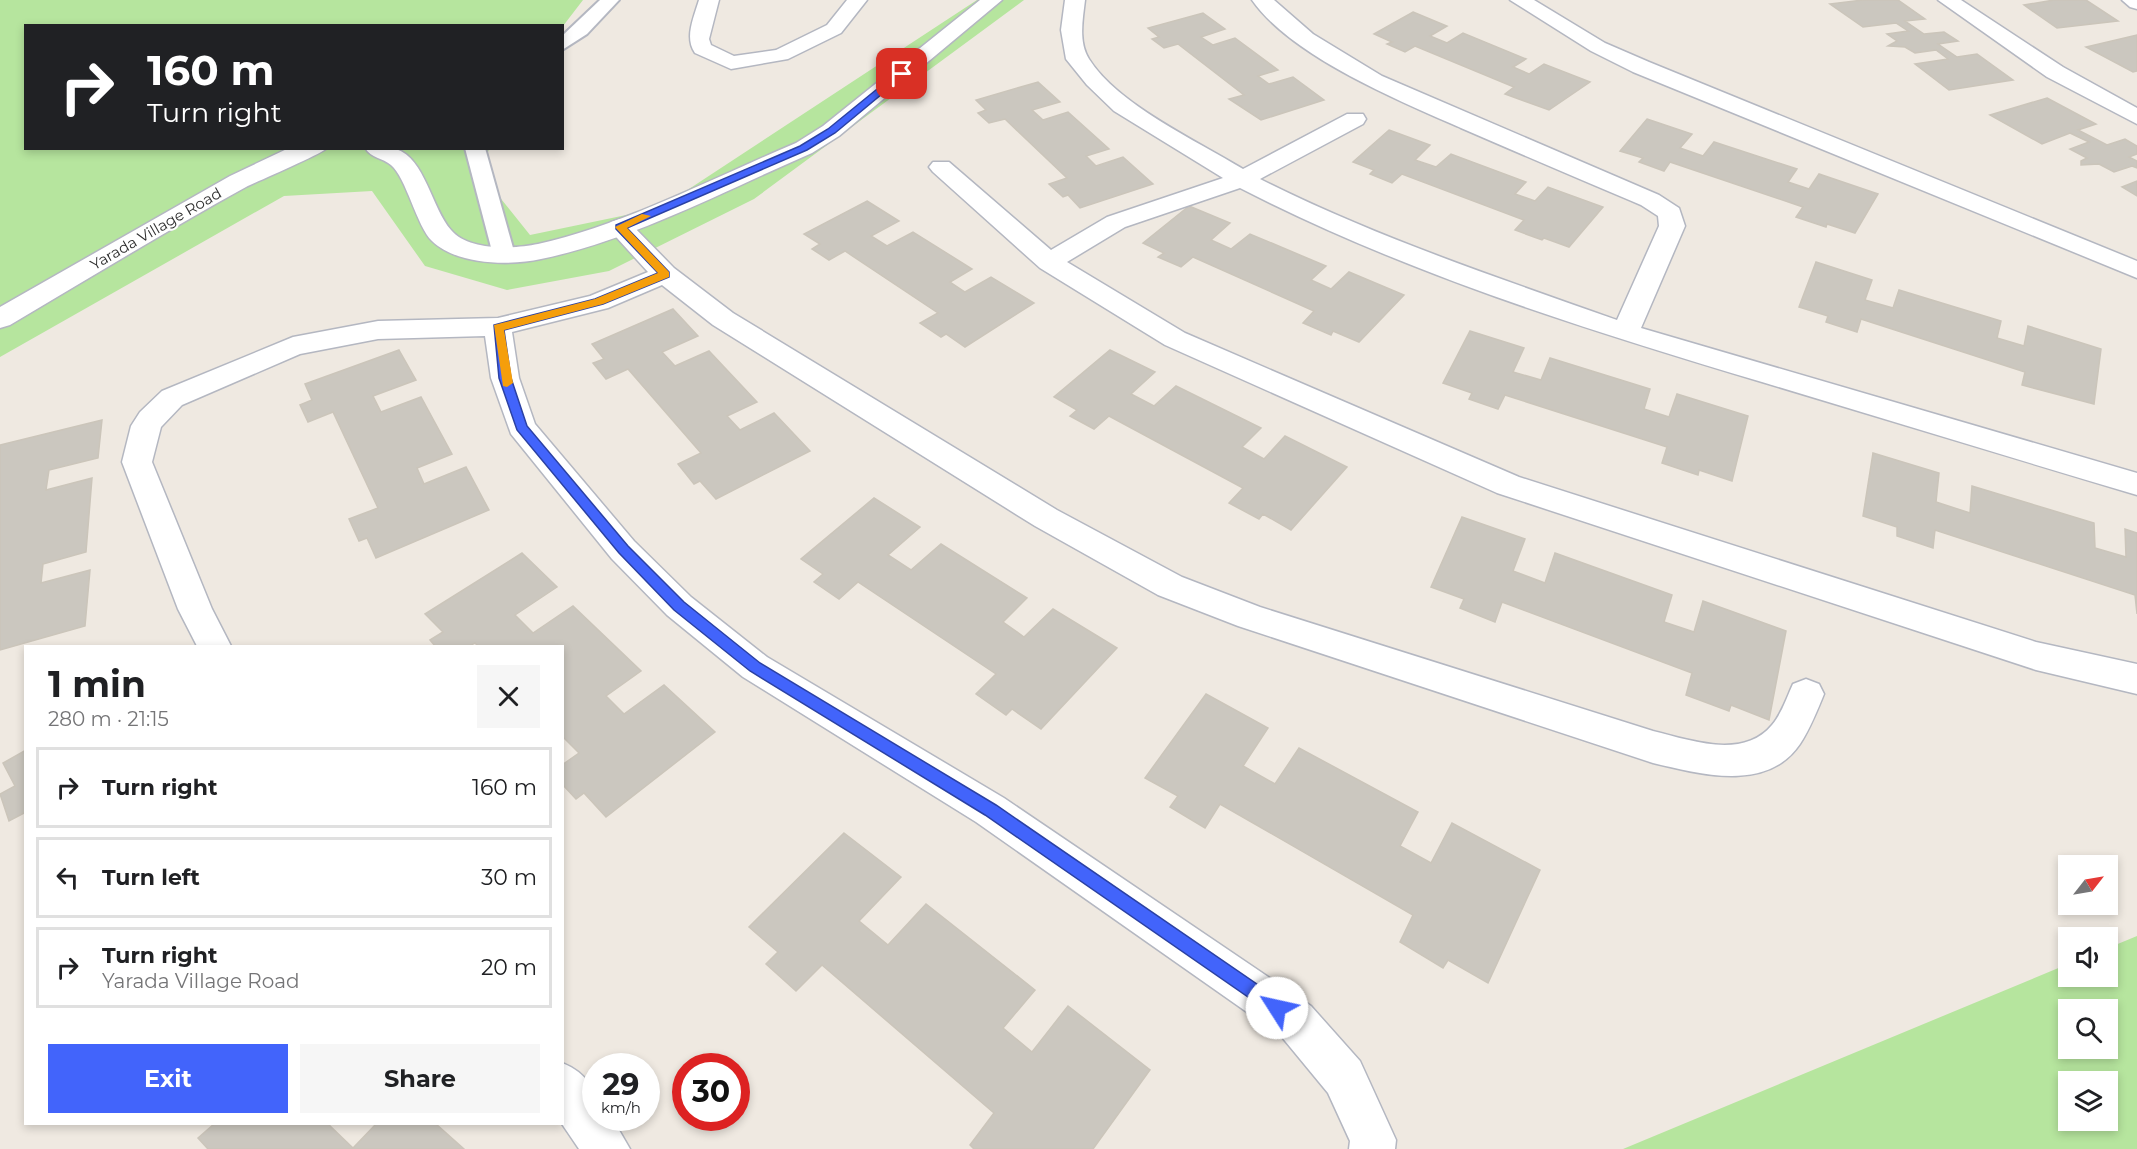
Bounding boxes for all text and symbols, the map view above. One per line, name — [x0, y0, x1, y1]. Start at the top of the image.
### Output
text: 160 m — [147, 44, 275, 96]
icon: right — [48, 48, 126, 126]
pin — [876, 48, 927, 99]
icon: arrive — [885, 57, 918, 90]
text: Turn right — [147, 96, 282, 129]
street label: Yarada Village Road — [87, 183, 225, 274]
text: 1 min — [48, 662, 146, 706]
button: close — [477, 665, 540, 728]
text: 280 m · 21:15 — [48, 707, 169, 731]
icon: right — [51, 771, 84, 804]
text: Turn right — [102, 774, 217, 801]
text: 160 m — [472, 774, 537, 801]
north arrow — [2058, 855, 2118, 915]
map controls — [2058, 855, 2118, 1131]
icon: left — [51, 861, 84, 894]
text: Turn left — [102, 864, 200, 891]
text: 30 m — [481, 864, 537, 891]
button: sound — [2058, 927, 2118, 987]
text: Turn right — [102, 942, 217, 969]
icon: right — [51, 951, 84, 984]
text: 20 m — [481, 954, 537, 981]
text: Yarada Village Road — [102, 969, 300, 993]
position arrow — [1245, 976, 1309, 1040]
button: search — [2058, 999, 2118, 1059]
button: Exit — [48, 1044, 288, 1113]
button: Share — [300, 1044, 540, 1113]
speed limit sign: 30 — [672, 1053, 750, 1131]
text: 29 — [603, 1066, 639, 1103]
button: layers — [2058, 1071, 2118, 1131]
text: km/h — [601, 1098, 641, 1117]

